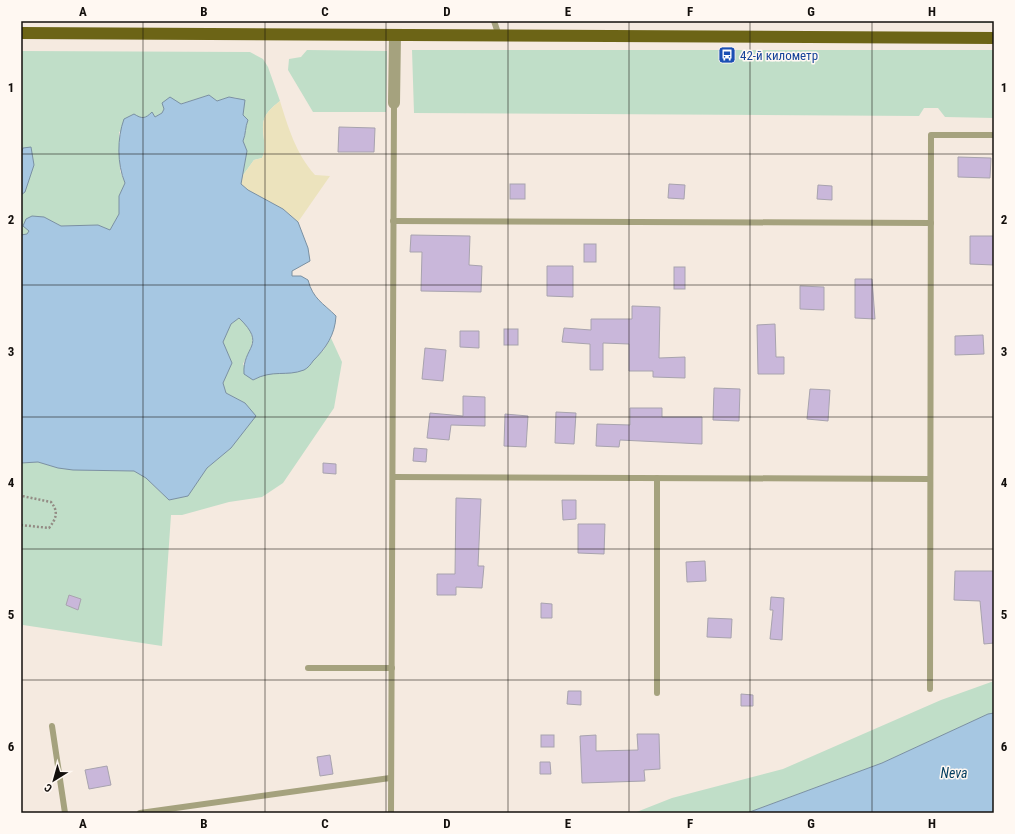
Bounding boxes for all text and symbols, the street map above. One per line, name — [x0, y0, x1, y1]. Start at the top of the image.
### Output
text: A — [79, 4, 87, 19]
text: B — [200, 4, 208, 19]
text: C — [321, 4, 329, 19]
text: D — [443, 4, 451, 19]
text: E — [565, 4, 572, 19]
text: F — [687, 4, 693, 19]
text: G — [807, 4, 815, 19]
text: H — [928, 4, 936, 19]
bus stop icon: 42-й километр — [717, 45, 737, 65]
place label: 42-й километр — [740, 48, 818, 63]
text: 1 — [8, 80, 14, 95]
text: 1 — [1001, 80, 1007, 95]
text: 2 — [8, 212, 15, 227]
text: 2 — [1001, 212, 1008, 227]
text: 3 — [8, 344, 14, 359]
text: 3 — [1001, 344, 1007, 359]
text: 4 — [8, 475, 15, 490]
text: 4 — [1001, 475, 1008, 490]
text: 5 — [8, 607, 15, 622]
text: 5 — [1001, 607, 1008, 622]
text: 6 — [8, 739, 15, 754]
text: 6 — [1001, 739, 1008, 754]
north arrow — [34, 760, 74, 800]
water label: Neva — [941, 765, 967, 781]
text: С — [42, 781, 55, 795]
text: A — [79, 816, 87, 831]
text: B — [200, 816, 208, 831]
text: C — [321, 816, 329, 831]
text: D — [443, 816, 451, 831]
text: E — [565, 816, 572, 831]
text: F — [687, 816, 693, 831]
text: G — [807, 816, 815, 831]
text: H — [928, 816, 936, 831]

